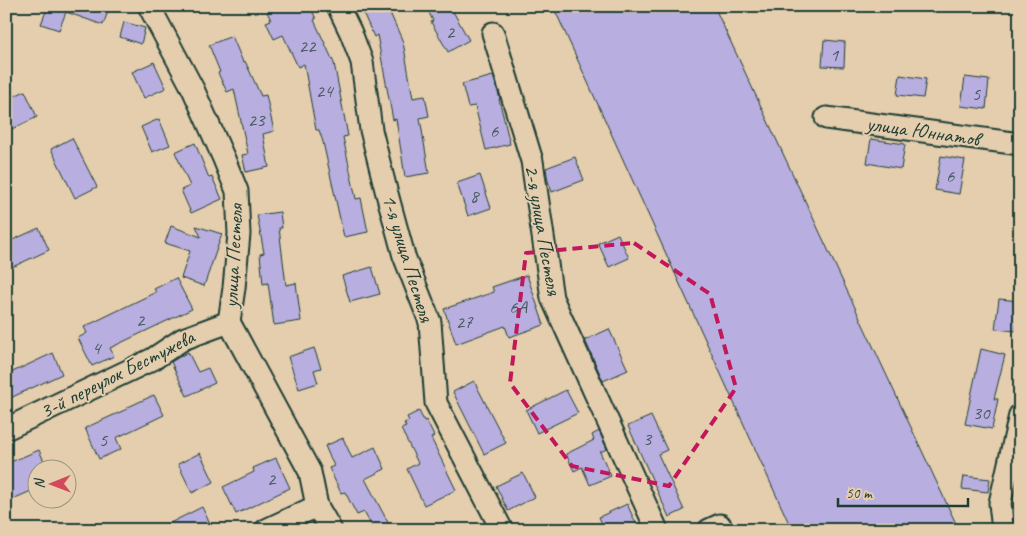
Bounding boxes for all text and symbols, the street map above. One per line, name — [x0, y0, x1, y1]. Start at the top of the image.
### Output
house number: 2 — [446, 20, 456, 44]
house number: 22 — [298, 34, 317, 58]
house number: 1 — [830, 43, 840, 67]
house number: 24 — [315, 79, 335, 103]
house number: 5 — [972, 82, 982, 106]
house number: 23 — [247, 108, 266, 132]
street label: улица Юннатов — [863, 110, 986, 152]
house number: 6 — [490, 119, 500, 143]
street label: 2-я улица Пестеля — [519, 163, 568, 299]
house number: 6 — [946, 164, 956, 188]
house number: 8 — [470, 184, 481, 208]
street label: 1-я улица Пестеля — [376, 191, 440, 326]
street label: улица Пестеля — [217, 202, 249, 310]
house number: 6А — [509, 295, 529, 319]
house number: 2 — [136, 308, 146, 332]
house number: 27 — [455, 310, 474, 334]
street label: 3-й переулок Бестужева — [35, 323, 200, 424]
house number: 4 — [92, 336, 103, 360]
house number: 30 — [972, 401, 991, 425]
house number: 3 — [643, 427, 653, 451]
house number: 5 — [99, 428, 109, 452]
north arrow — [28, 458, 78, 508]
house number: 2 — [267, 467, 277, 491]
scale bar — [838, 476, 968, 508]
text: N — [31, 477, 48, 489]
text: 50 m — [846, 484, 873, 503]

